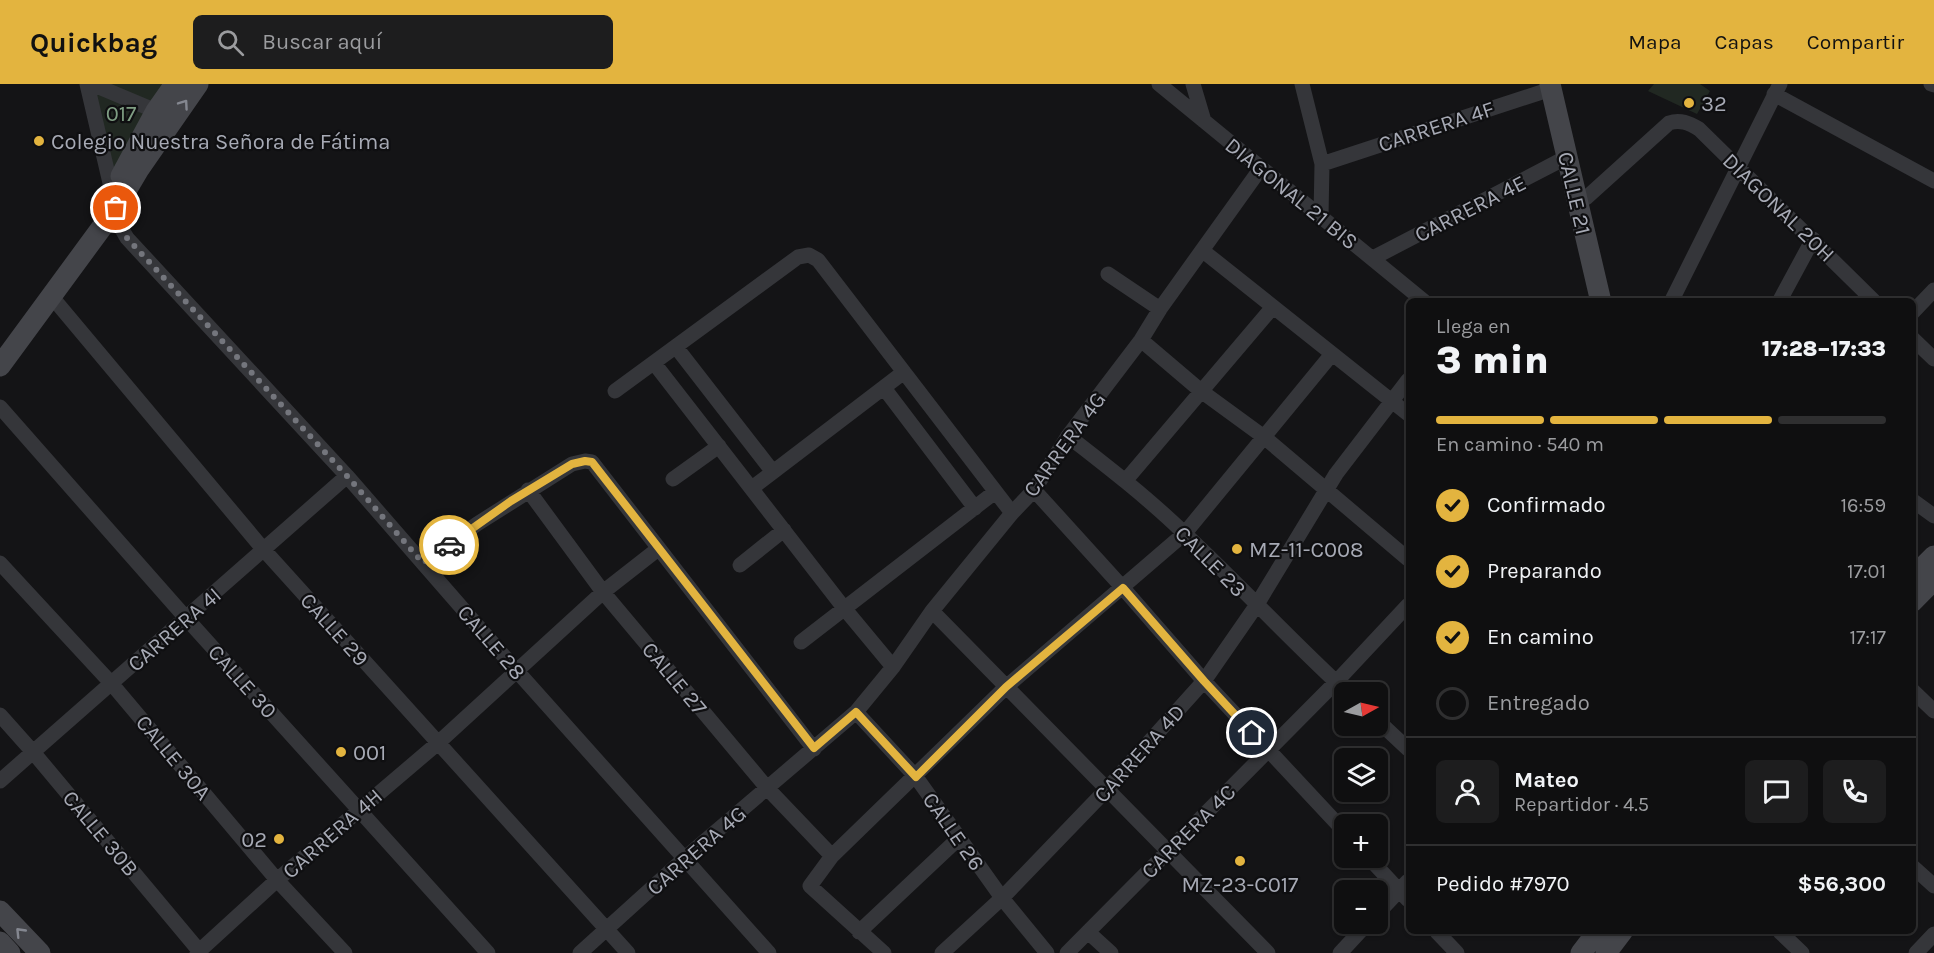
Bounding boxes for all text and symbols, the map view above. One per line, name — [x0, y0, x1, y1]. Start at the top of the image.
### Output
search box — [193, 15, 613, 69]
text: Quickbag — [30, 26, 157, 59]
icon: search — [214, 26, 247, 59]
text: Buscar aquí — [262, 29, 382, 55]
text: Mapa — [1628, 30, 1682, 54]
text: Capas — [1715, 30, 1774, 54]
text: Compartir — [1807, 30, 1904, 54]
place label: 32 — [1701, 91, 1727, 117]
street label: CARRERA 4F — [1375, 96, 1498, 158]
marker: 32 — [1682, 96, 1696, 110]
one-way arrow — [177, 100, 188, 111]
park label: 017 — [106, 101, 136, 127]
place label: Colegio Nuestra Señora de Fátima — [51, 129, 390, 155]
street label: DIAGONAL 21 BIS — [1220, 132, 1363, 255]
marker: Colegio Nuestra Señora de Fátima — [32, 134, 46, 148]
street label: DIAGONAL 20H — [1717, 148, 1840, 268]
street label: CALLE 21 — [1552, 149, 1596, 237]
street label: CARRERA 4E — [1410, 170, 1530, 248]
pin — [90, 182, 141, 233]
icon: bag — [99, 191, 132, 224]
text: Llega en — [1436, 315, 1511, 338]
text: 17:28–17:33 — [1762, 336, 1886, 362]
text: 3 min — [1436, 337, 1549, 383]
street label: CARRERA 4G — [1018, 387, 1112, 502]
text: En camino · 540 m — [1436, 433, 1604, 456]
icon: check — [1436, 489, 1469, 522]
text: Confirmado — [1487, 492, 1606, 518]
text: 16:59 — [1840, 494, 1886, 517]
courier — [419, 515, 479, 575]
street label: CALLE 23 — [1169, 521, 1251, 603]
icon: car — [433, 529, 466, 562]
place label: MZ-11-C008 — [1249, 537, 1364, 563]
marker: MZ-11-C008 — [1230, 542, 1244, 556]
icon: check — [1436, 555, 1469, 588]
text: Preparando — [1487, 558, 1602, 584]
text: 17:01 — [1847, 560, 1886, 583]
street label: CARRERA 4I — [123, 582, 227, 677]
street label: CALLE 29 — [295, 588, 374, 672]
street label: CALLE 28 — [452, 600, 531, 685]
icon: check — [1436, 621, 1469, 654]
text: En camino — [1487, 624, 1594, 650]
text: 17:17 — [1849, 626, 1886, 649]
street label: CALLE 27 — [636, 637, 712, 720]
street label: CALLE 30 — [202, 639, 282, 724]
north arrow — [1334, 682, 1388, 736]
map controls — [1334, 682, 1388, 934]
text: Entregado — [1487, 690, 1590, 716]
street label: CARRERA 4D — [1089, 699, 1191, 808]
pin — [1226, 707, 1277, 758]
street label: CALLE 30A — [130, 710, 217, 806]
icon: home — [1235, 716, 1268, 749]
place label: 001 — [353, 740, 386, 766]
marker: 001 — [334, 745, 348, 759]
button: layers — [1334, 748, 1388, 802]
button: person — [1436, 760, 1499, 823]
button: chat — [1745, 760, 1808, 823]
button: phone — [1823, 760, 1886, 823]
text: Mateo — [1514, 767, 1579, 793]
street label: CARRERA 4C — [1136, 779, 1241, 884]
street label: CARRERA 4H — [277, 783, 388, 884]
street label: CALLE 30B — [57, 785, 144, 882]
street label: CALLE 26 — [917, 787, 990, 876]
text: Repartidor · 4.5 — [1514, 793, 1649, 816]
street label: CARRERA 4G — [642, 801, 752, 901]
button: + — [1334, 814, 1388, 868]
place label: 02 — [241, 827, 267, 853]
marker: 02 — [272, 832, 286, 846]
marker: MZ-23-C017 — [1233, 854, 1247, 868]
text: Pedido #7970 — [1436, 871, 1570, 897]
text: $56,300 — [1798, 871, 1886, 897]
place label: MZ-23-C017 — [1182, 872, 1298, 898]
button: − — [1334, 880, 1388, 934]
one-way arrow — [16, 929, 27, 939]

